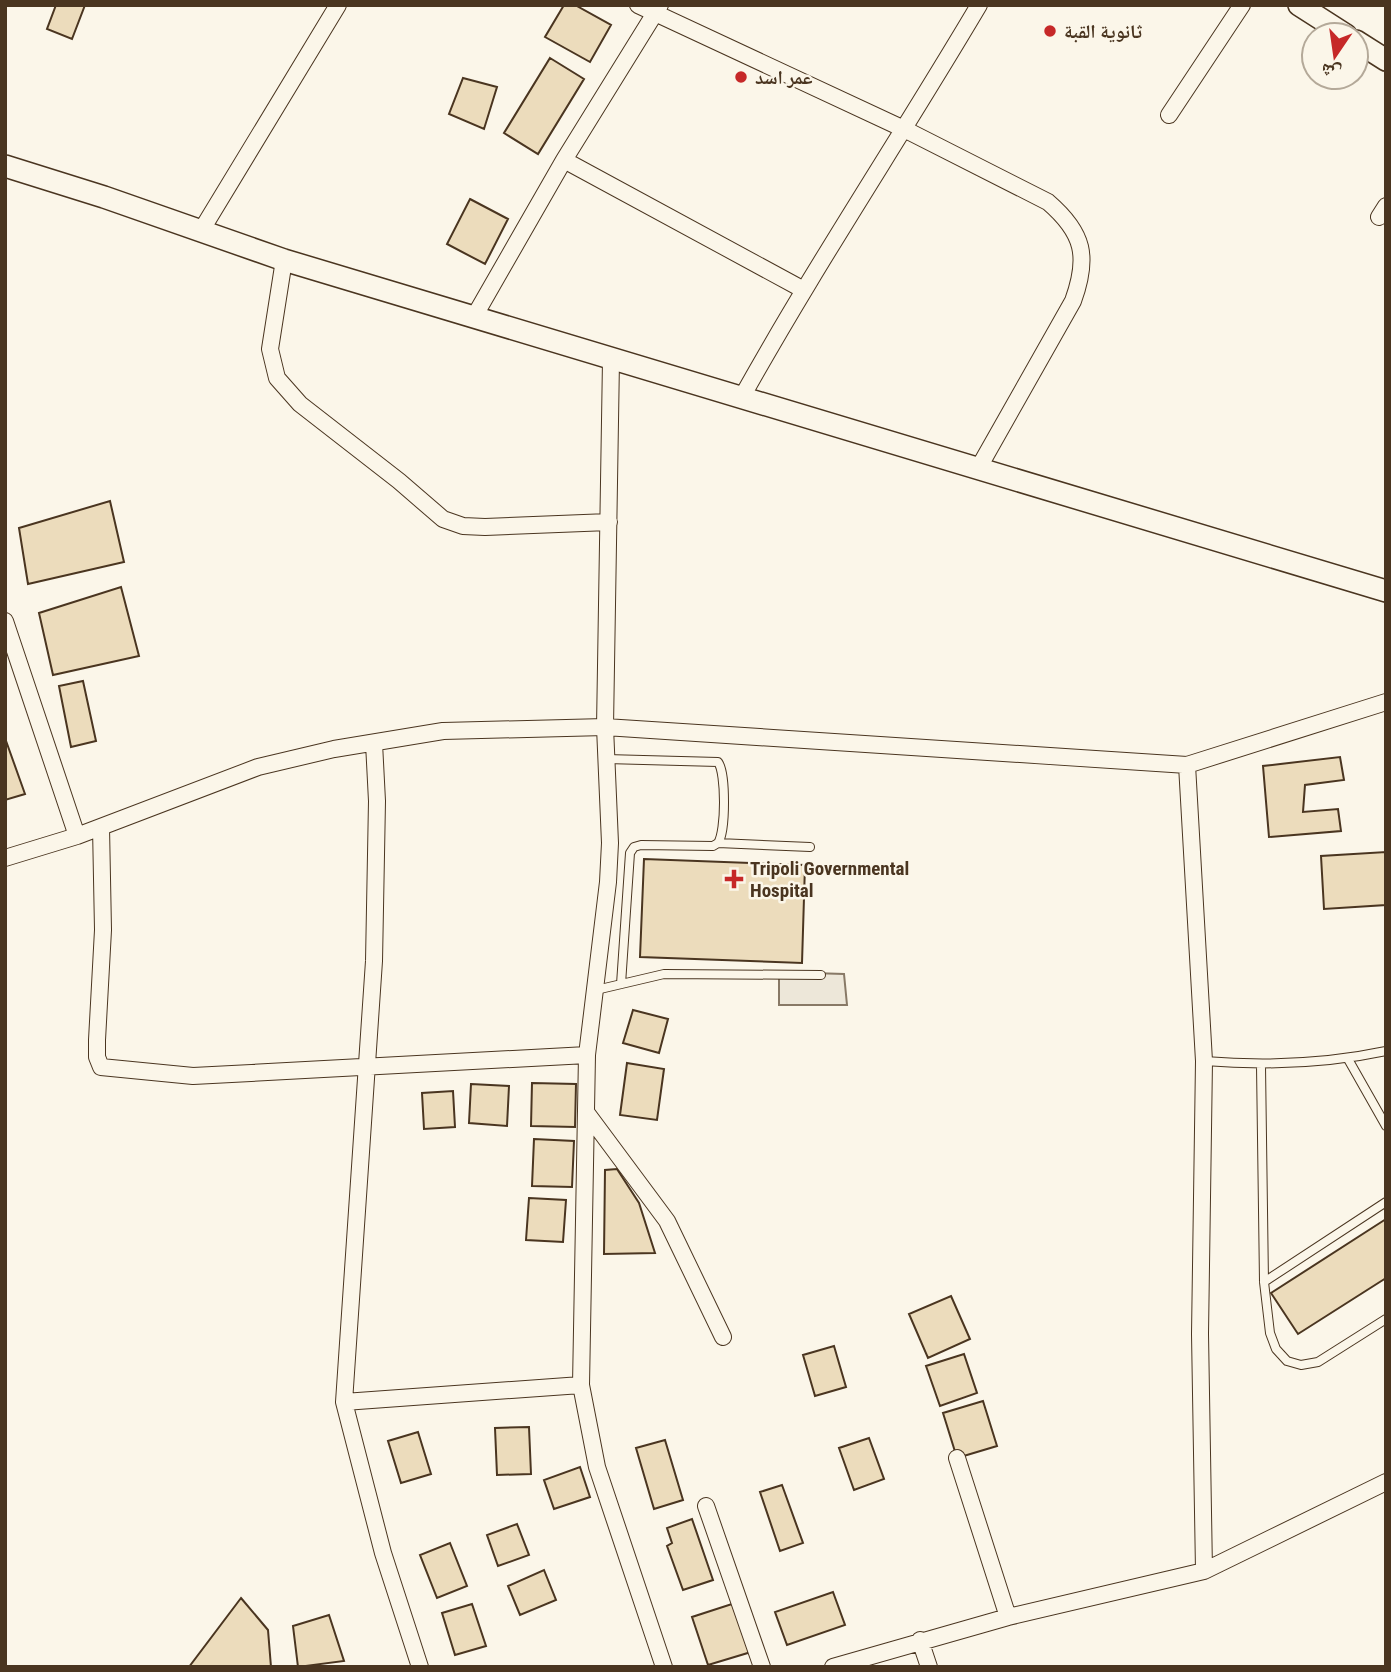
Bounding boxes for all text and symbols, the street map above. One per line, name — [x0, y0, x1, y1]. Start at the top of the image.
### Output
place label: ثانوية القبة — [1064, 20, 1143, 43]
north arrow — [1300, 21, 1370, 91]
marker: ثانوية القبة — [1042, 23, 1058, 39]
text: ش — [1319, 59, 1344, 86]
place label: عمر اسد — [755, 66, 813, 89]
marker: عمر اسد — [733, 69, 749, 85]
place label: Tripoli Governmental Hospital — [750, 857, 909, 902]
marker: Tripoli Governmental Hospital — [724, 869, 744, 889]

